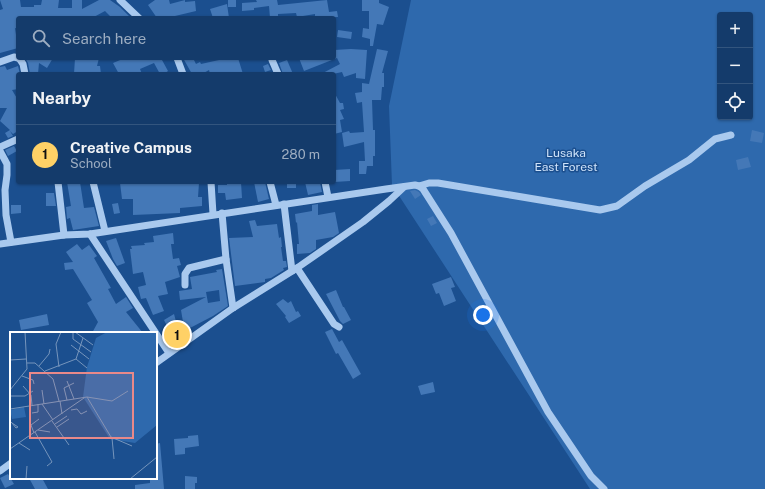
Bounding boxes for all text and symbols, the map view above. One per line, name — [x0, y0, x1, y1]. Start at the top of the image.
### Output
map controls — [717, 12, 753, 120]
button: + — [717, 12, 753, 48]
search box — [16, 16, 336, 60]
icon: search — [30, 27, 52, 49]
text: Search here — [62, 30, 146, 47]
button: − — [717, 48, 753, 84]
button: locate — [717, 84, 753, 120]
text: Nearby — [32, 88, 91, 108]
text: Creative Campus — [70, 139, 192, 156]
park label: Lusaka East Forest — [534, 146, 598, 174]
text: 1 — [42, 147, 48, 162]
text: 280 m — [282, 147, 320, 162]
text: School — [70, 156, 112, 171]
your location — [473, 305, 493, 325]
pin: 1 — [164, 320, 190, 350]
inset map — [10, 332, 157, 479]

